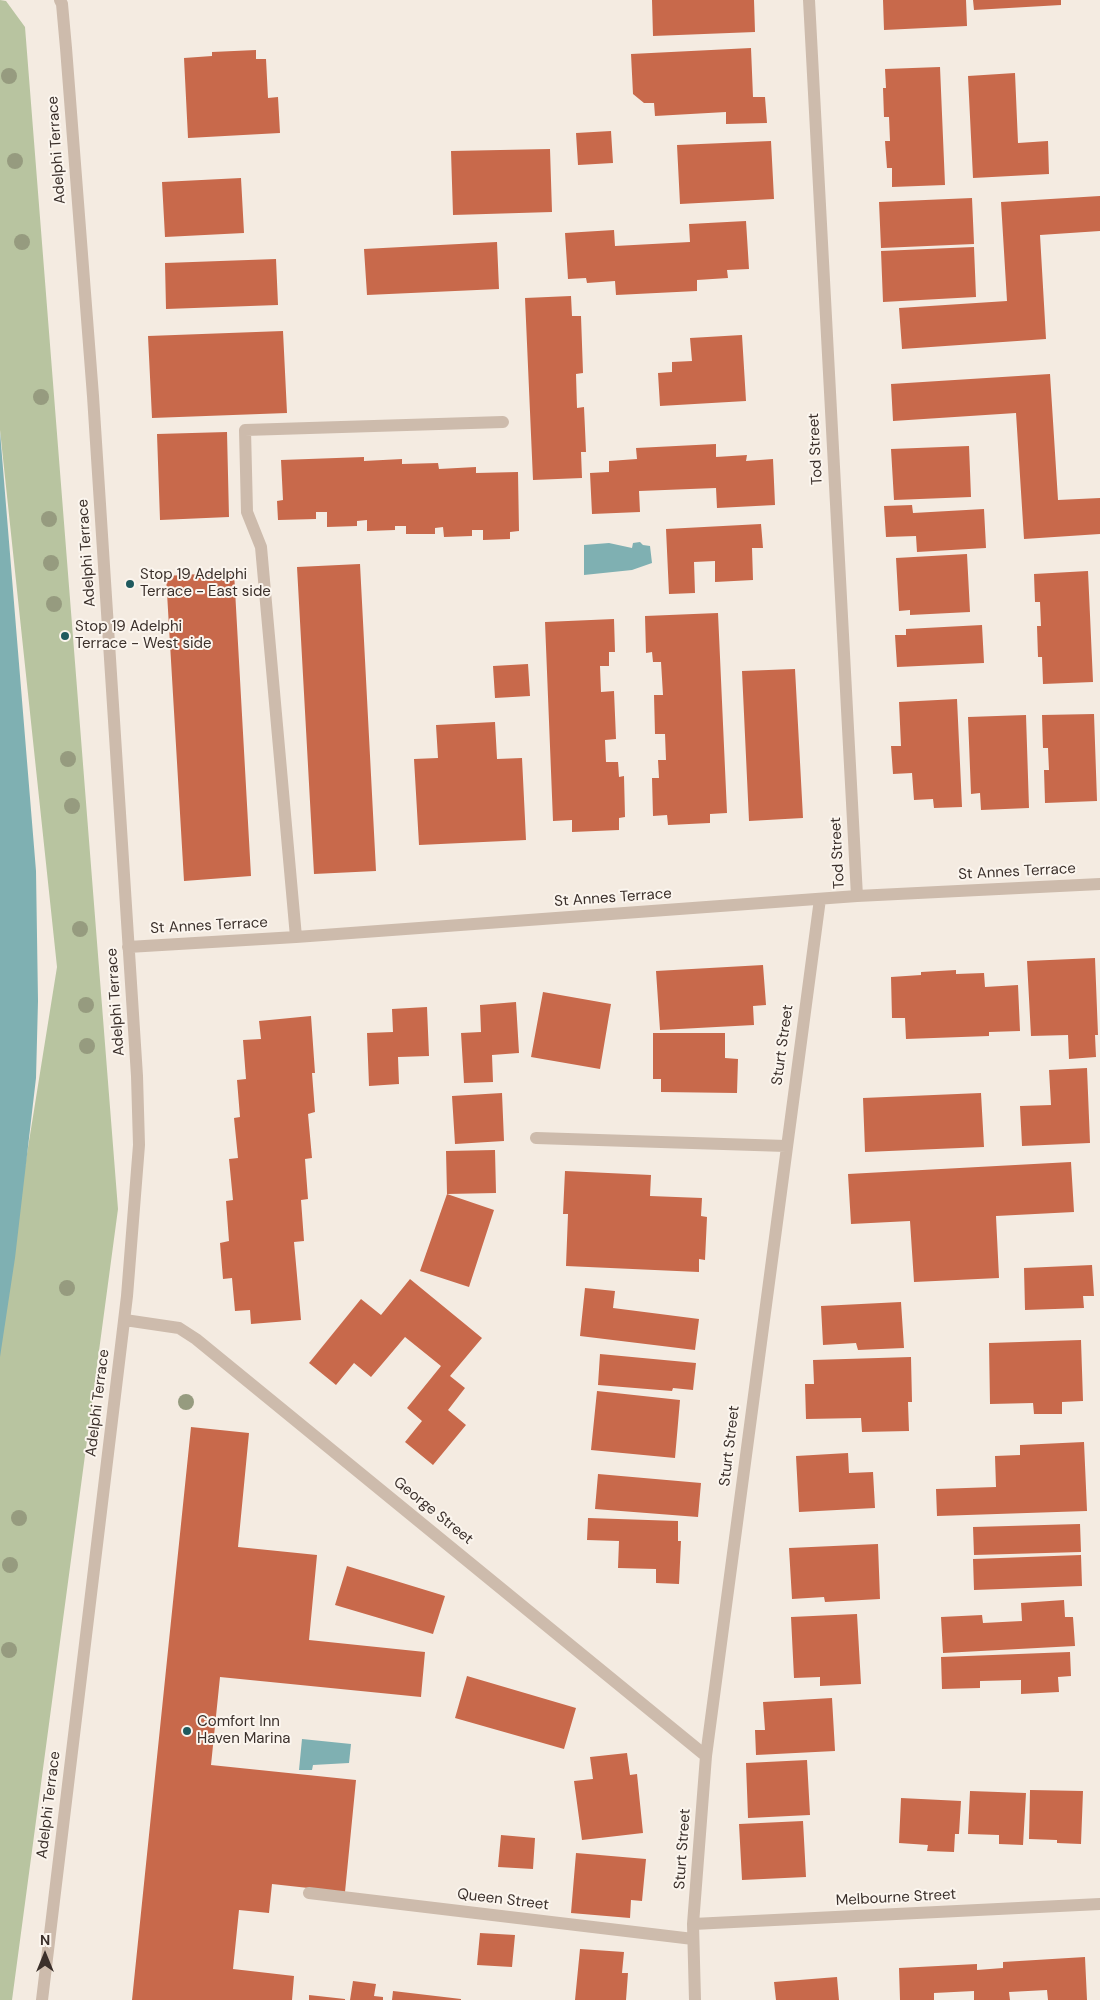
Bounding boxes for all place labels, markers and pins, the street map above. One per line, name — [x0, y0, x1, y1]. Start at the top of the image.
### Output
place label: Stop 19 Adelphi Terrace - East side — [140, 566, 271, 601]
marker: Stop 19 Adelphi Terrace - East side — [124, 578, 136, 590]
place label: Stop 19 Adelphi Terrace - West side — [75, 618, 211, 653]
marker: Stop 19 Adelphi Terrace - West side — [59, 630, 71, 642]
place label: Comfort Inn Haven Marina — [197, 1713, 290, 1748]
marker: Comfort Inn Haven Marina — [181, 1725, 193, 1737]

